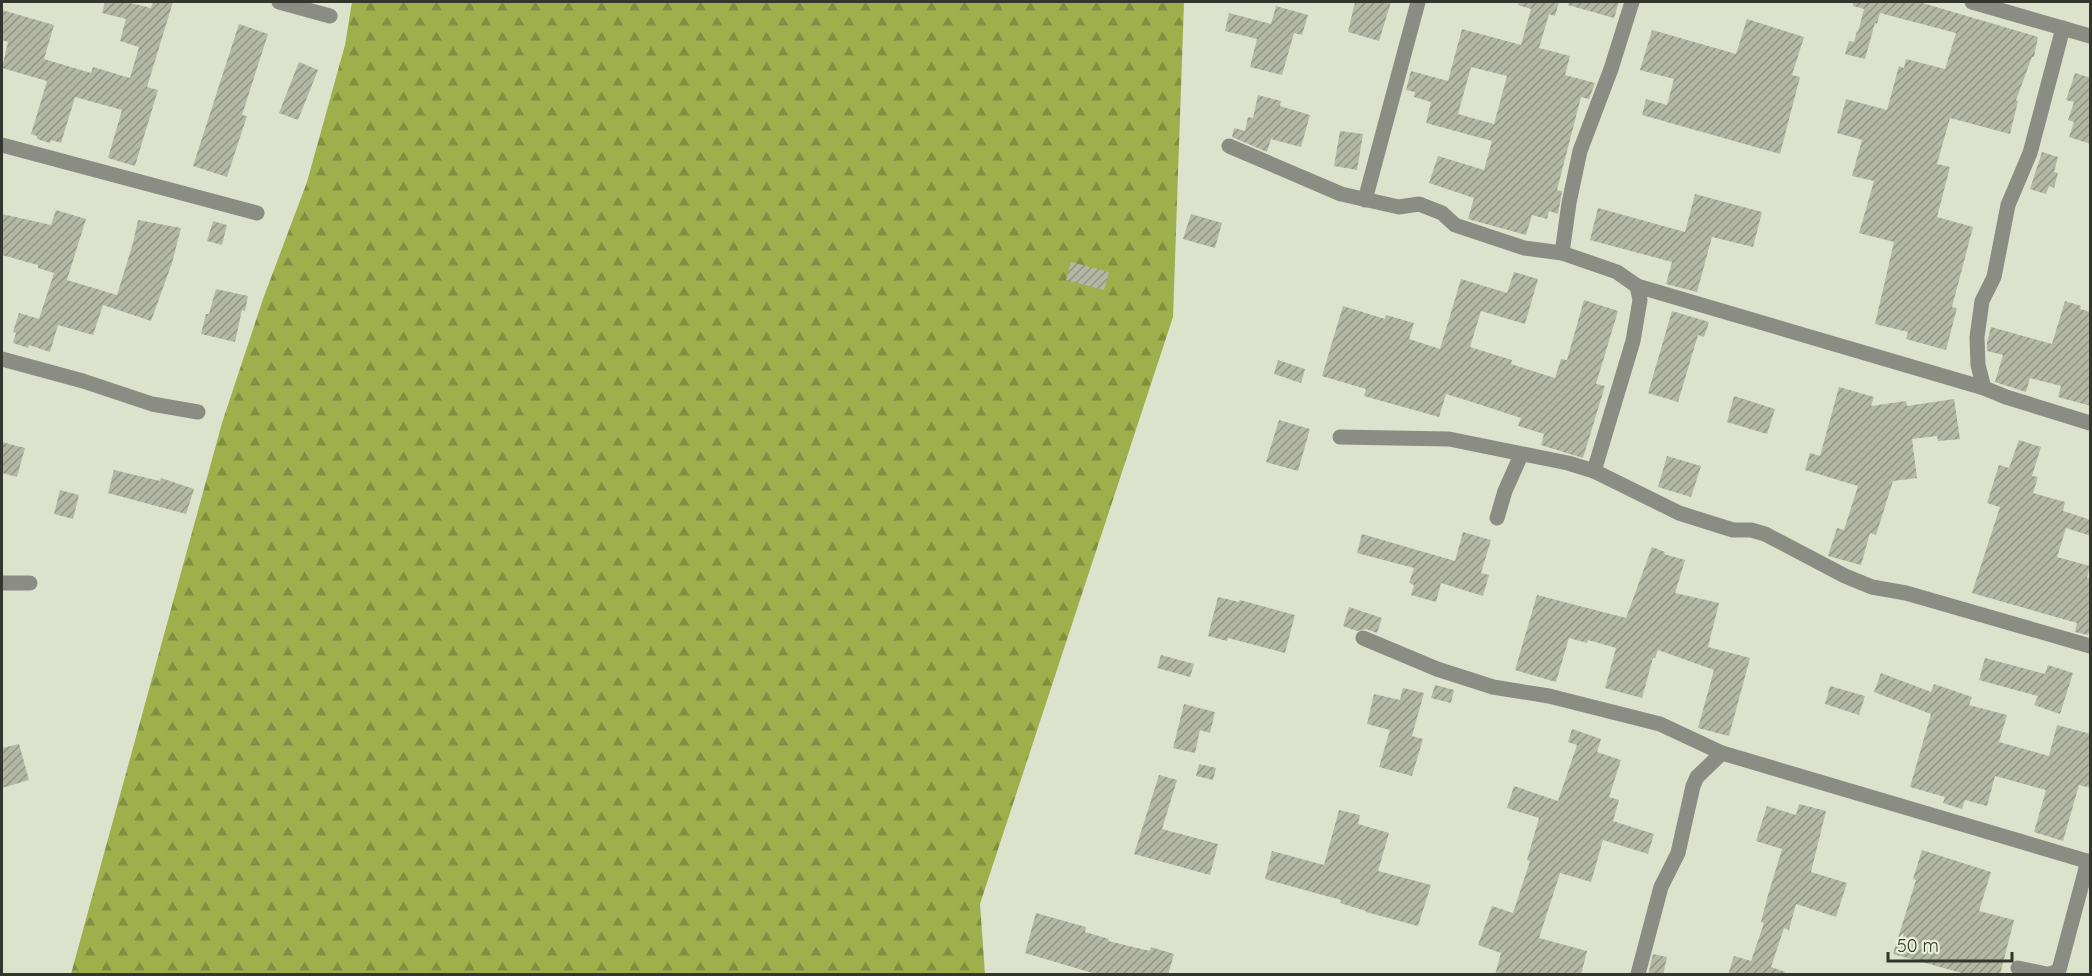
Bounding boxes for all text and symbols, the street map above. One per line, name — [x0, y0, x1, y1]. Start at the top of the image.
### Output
scale bar — [1888, 925, 2012, 963]
text: 50 m — [1897, 934, 1939, 957]

